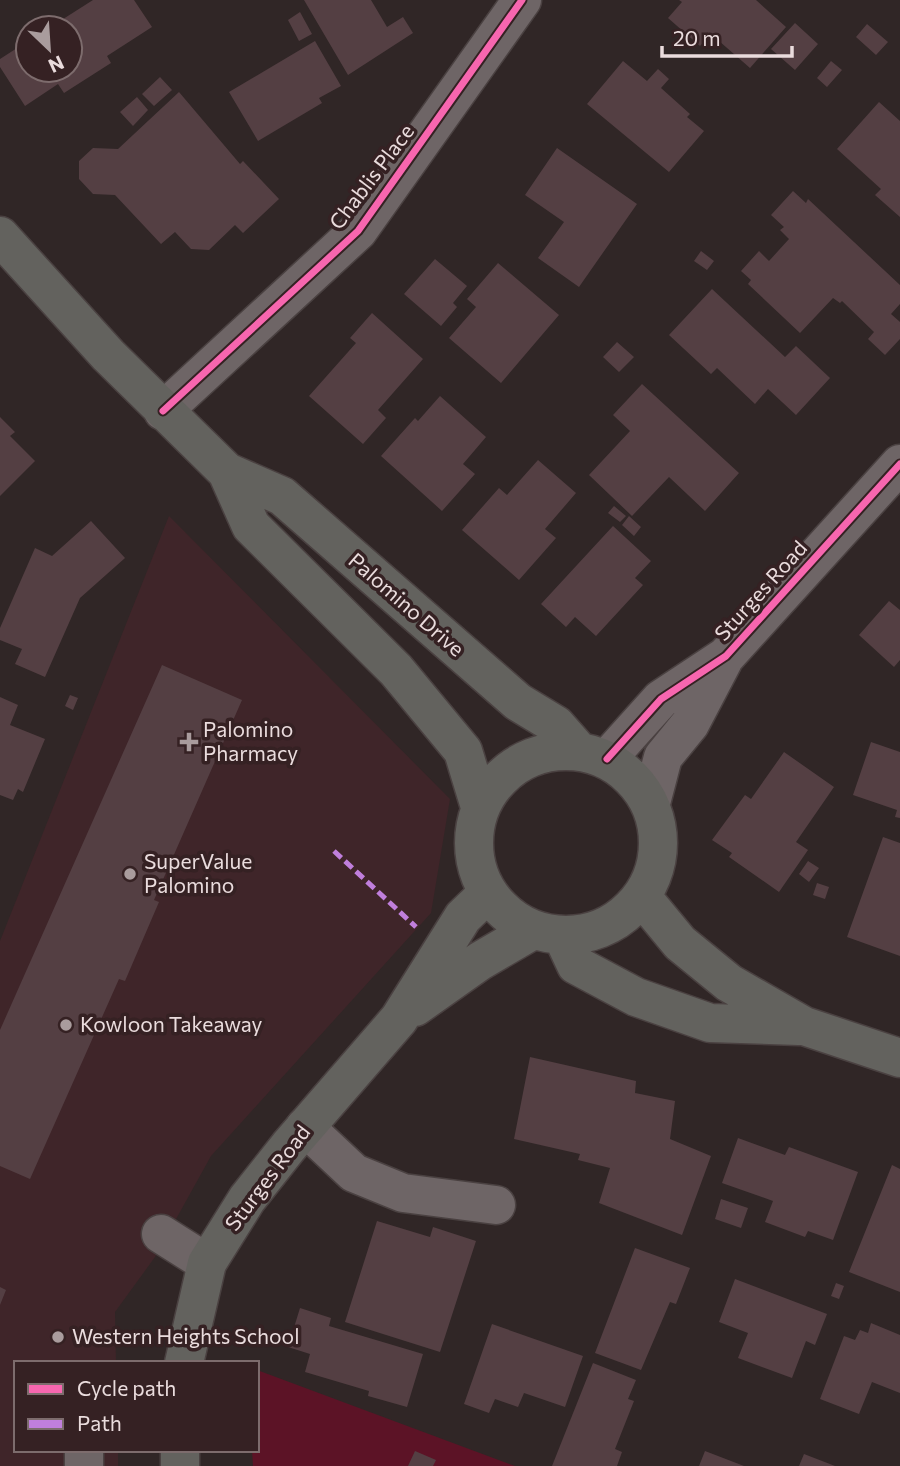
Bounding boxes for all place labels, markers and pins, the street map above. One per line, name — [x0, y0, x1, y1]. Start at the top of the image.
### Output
place label: Palomino Pharmacy — [203, 716, 298, 765]
marker: Palomino Pharmacy — [181, 734, 197, 750]
place label: SuperValue Palomino — [144, 848, 252, 897]
marker: SuperValue Palomino — [122, 866, 138, 882]
place label: Kowloon Takeaway — [80, 1011, 263, 1036]
marker: Kowloon Takeaway — [58, 1017, 74, 1033]
place label: Western Heights School — [72, 1323, 299, 1348]
marker: Western Heights School — [50, 1329, 66, 1345]

